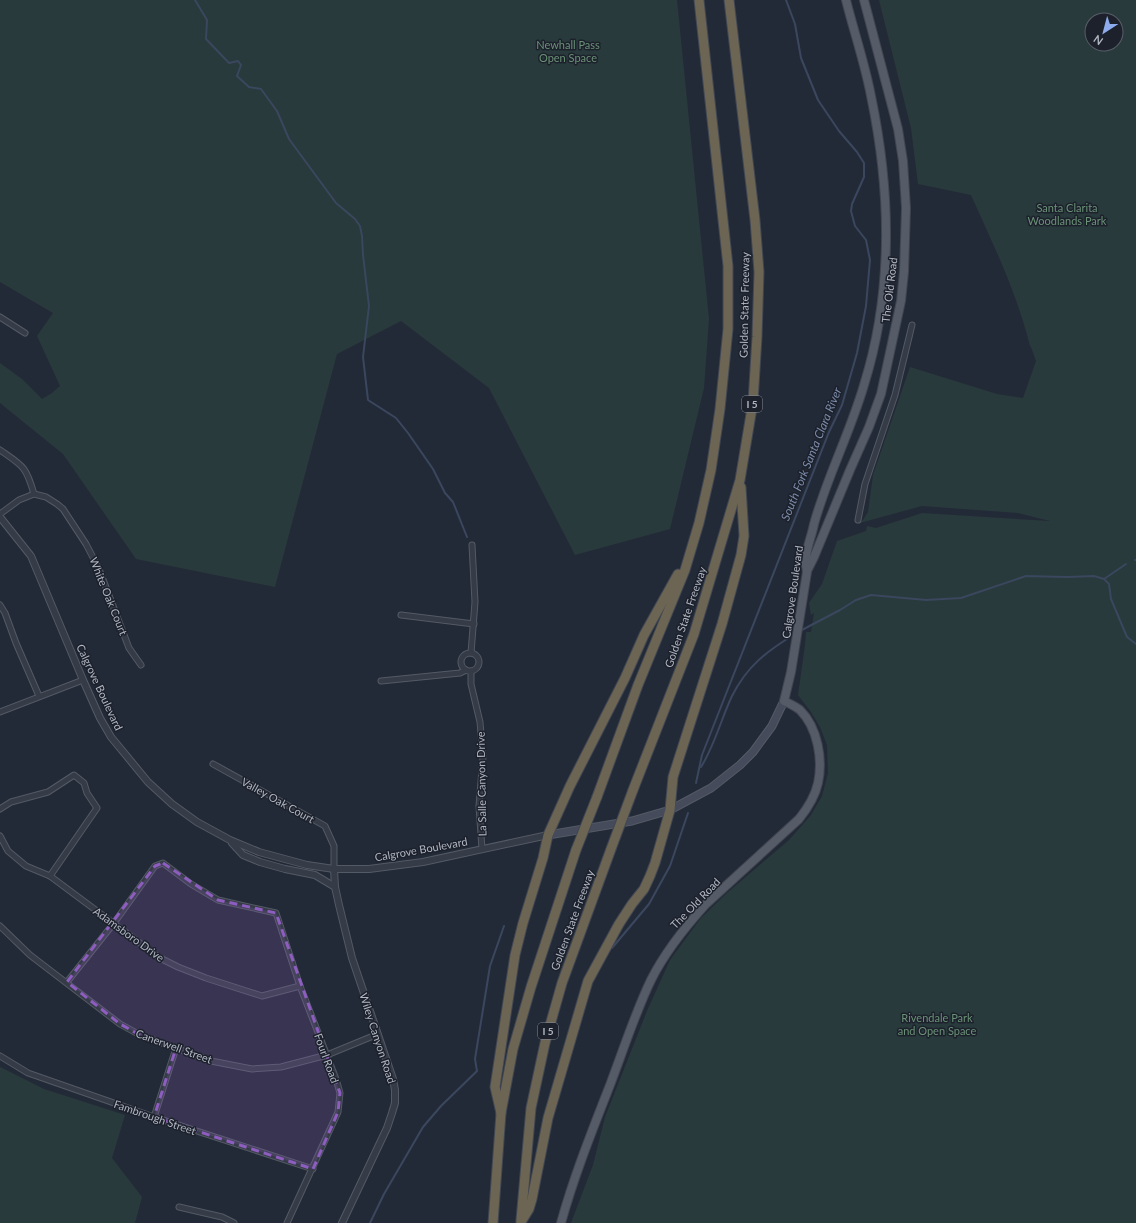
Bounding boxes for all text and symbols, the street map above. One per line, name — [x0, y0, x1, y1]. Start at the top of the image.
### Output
north arrow — [1084, 12, 1124, 52]
text: N — [1091, 33, 1105, 48]
park label: Newhall Pass Open Space — [536, 38, 600, 64]
park label: Santa Clarita Woodlands Park — [1028, 201, 1107, 227]
street label: Golden State Freeway — [737, 252, 751, 358]
street label: The Old Road — [879, 257, 899, 323]
water label: South Fork Santa Clara River — [777, 384, 845, 523]
road number: I 5 — [742, 396, 762, 412]
street label: Calgrove Boulevard — [779, 545, 805, 639]
street label: White Oak Court — [87, 555, 131, 637]
street label: Golden State Freeway — [662, 564, 709, 669]
street label: Calgrove Boulevard — [74, 642, 126, 732]
street label: La Salle Canyon Drive — [474, 731, 488, 837]
street label: Valley Oak Court — [239, 775, 317, 825]
street label: Calgrove Boulevard — [374, 834, 468, 864]
street label: Golden State Freeway — [548, 868, 596, 972]
street label: The Old Road — [667, 875, 723, 931]
street label: Adamsboro Drive — [91, 904, 167, 964]
street label: Wiley Canyon Road — [357, 991, 399, 1085]
park label: Rivendale Park and Open Space — [898, 1011, 977, 1037]
road number: I 5 — [538, 1023, 558, 1039]
street label: Canerwell Street — [134, 1026, 214, 1066]
street label: Fourl Road — [312, 1031, 342, 1085]
street label: Fambrough Street — [112, 1097, 198, 1137]

